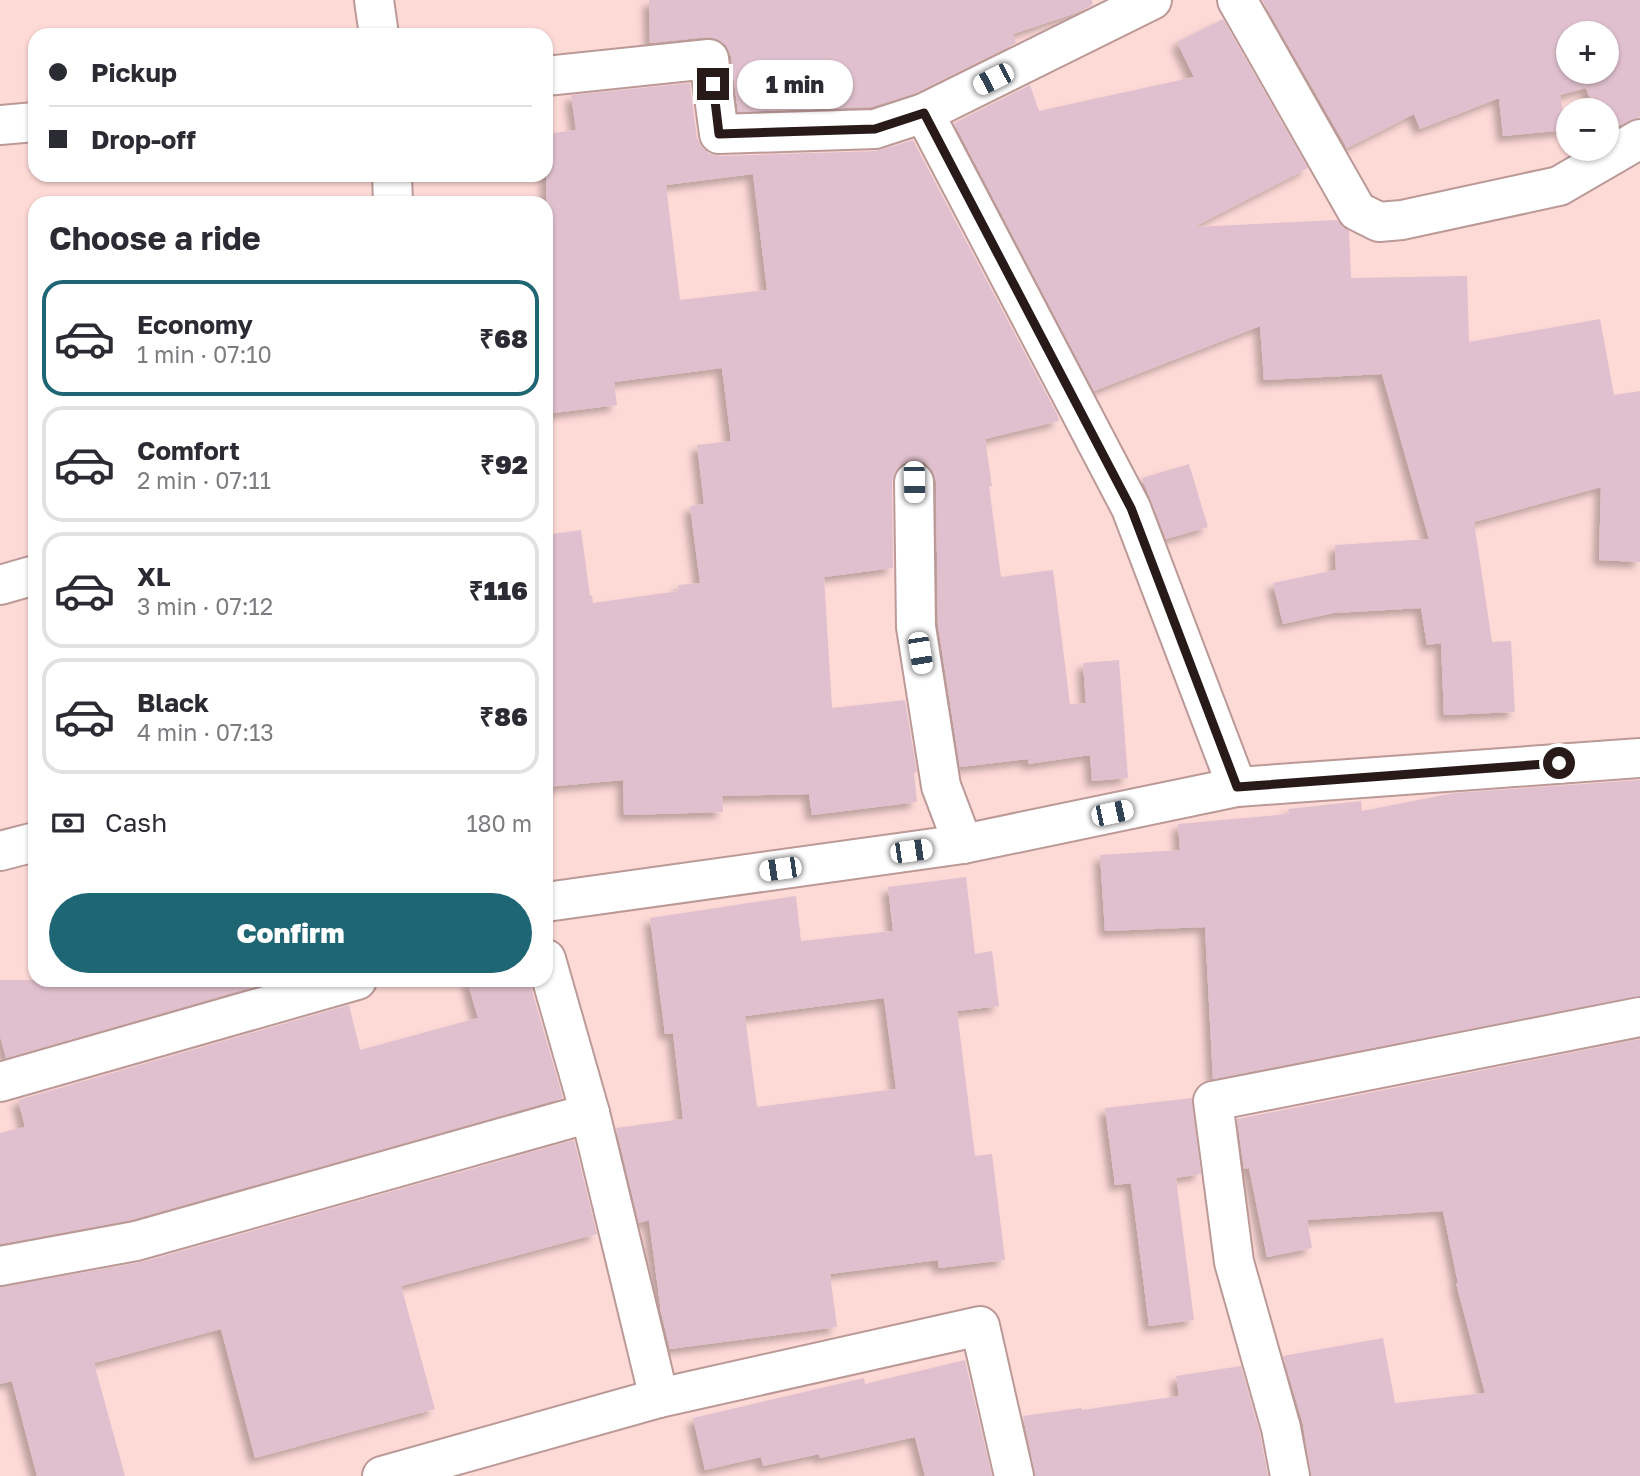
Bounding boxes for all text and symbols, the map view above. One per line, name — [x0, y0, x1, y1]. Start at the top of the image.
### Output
map controls — [1556, 21, 1619, 161]
button: + — [1556, 21, 1619, 84]
text: Pickup — [91, 57, 177, 88]
callout: 1 min — [738, 60, 853, 108]
car — [970, 60, 1017, 98]
route end — [697, 68, 729, 100]
text: 1 min — [766, 70, 824, 98]
button: − — [1556, 98, 1619, 161]
text: Drop-off — [91, 124, 196, 155]
text: Choose a ride — [49, 219, 261, 257]
icon: car — [53, 307, 116, 370]
text: Economy — [137, 309, 253, 340]
text: ₹68 — [479, 323, 528, 354]
text: 1 min · 07:10 — [137, 340, 272, 368]
icon: car — [53, 433, 116, 496]
text: Comfort — [137, 435, 240, 466]
text: ₹92 — [480, 449, 528, 480]
car — [904, 461, 925, 503]
text: 2 min · 07:11 — [137, 466, 271, 494]
icon: car — [53, 559, 116, 622]
text: XL — [137, 561, 171, 592]
text: ₹116 — [469, 575, 528, 606]
text: 3 min · 07:12 — [137, 592, 273, 620]
car — [907, 631, 934, 675]
icon: car — [53, 685, 116, 748]
text: Black — [137, 687, 209, 718]
text: ₹86 — [479, 701, 528, 732]
text: 4 min · 07:13 — [137, 718, 274, 746]
route start — [1543, 747, 1575, 779]
car — [1090, 798, 1135, 828]
icon: cash — [49, 804, 87, 842]
text: Cash — [105, 807, 167, 838]
text: 180 m — [466, 809, 532, 837]
car — [889, 838, 934, 864]
car — [758, 856, 803, 882]
button: Confirm — [49, 893, 532, 973]

